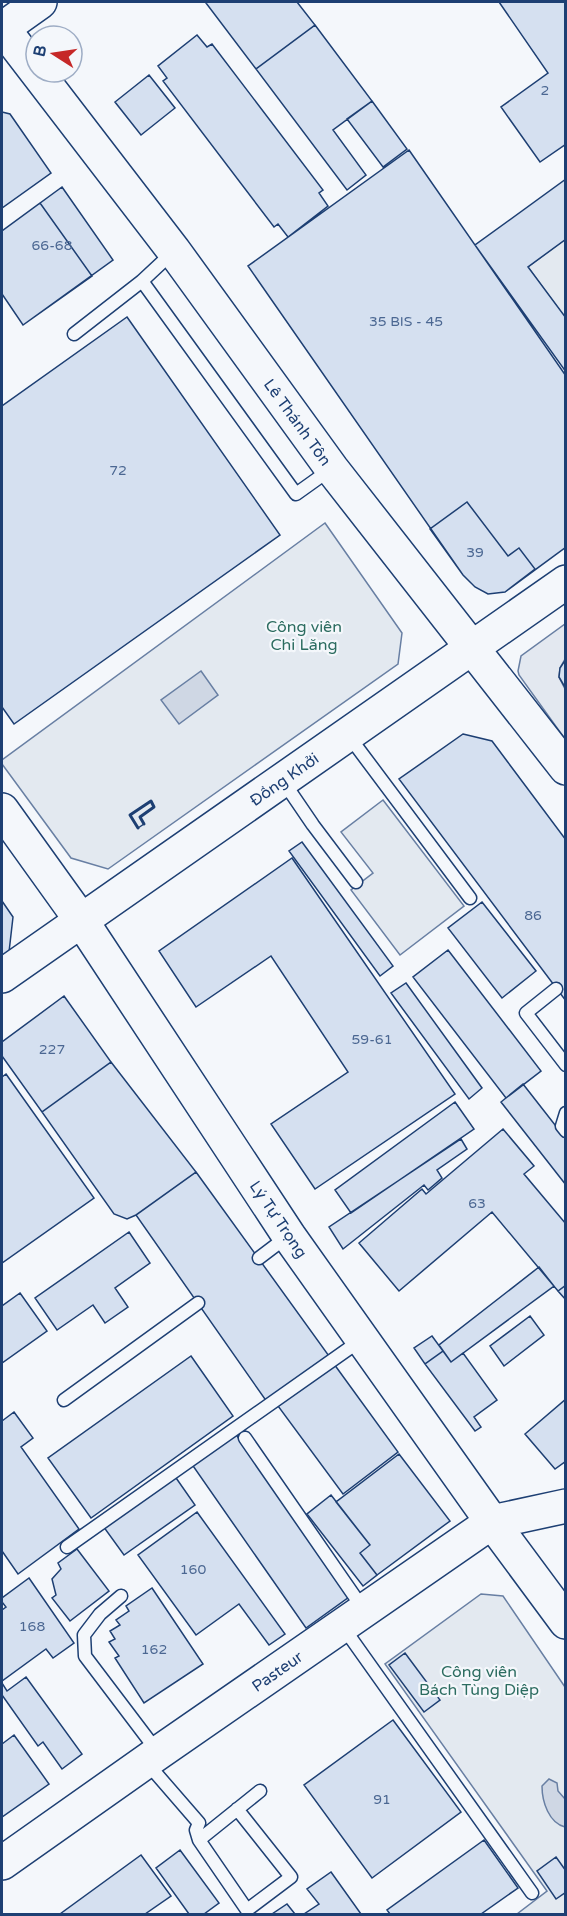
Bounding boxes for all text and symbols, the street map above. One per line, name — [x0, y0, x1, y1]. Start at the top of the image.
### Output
north arrow — [24, 24, 84, 84]
text: B — [29, 44, 51, 59]
house number: 2 — [541, 82, 549, 99]
house number: 66-68 — [32, 237, 73, 254]
house number: 35 BIS - 45 — [369, 313, 443, 330]
street label: Lê Thánh Tôn — [259, 375, 335, 470]
house number: 72 — [109, 462, 127, 479]
house number: 39 — [466, 544, 484, 561]
park label: Công viên Chi Lăng — [266, 617, 342, 655]
street label: Ðồng Khởi — [246, 749, 323, 811]
house number: 86 — [524, 907, 542, 924]
house number: 59-61 — [352, 1031, 392, 1048]
house number: 227 — [39, 1041, 65, 1058]
street label: Lý Tự Trọng — [245, 1177, 311, 1262]
house number: 63 — [468, 1195, 486, 1212]
house number: 160 — [180, 1561, 206, 1578]
house number: 168 — [19, 1618, 45, 1635]
house number: 162 — [141, 1641, 167, 1658]
street label: Pasteur — [248, 1647, 308, 1697]
park label: Công viên Bách Tùng Diệp — [419, 1662, 539, 1700]
house number: 91 — [373, 1791, 391, 1808]

